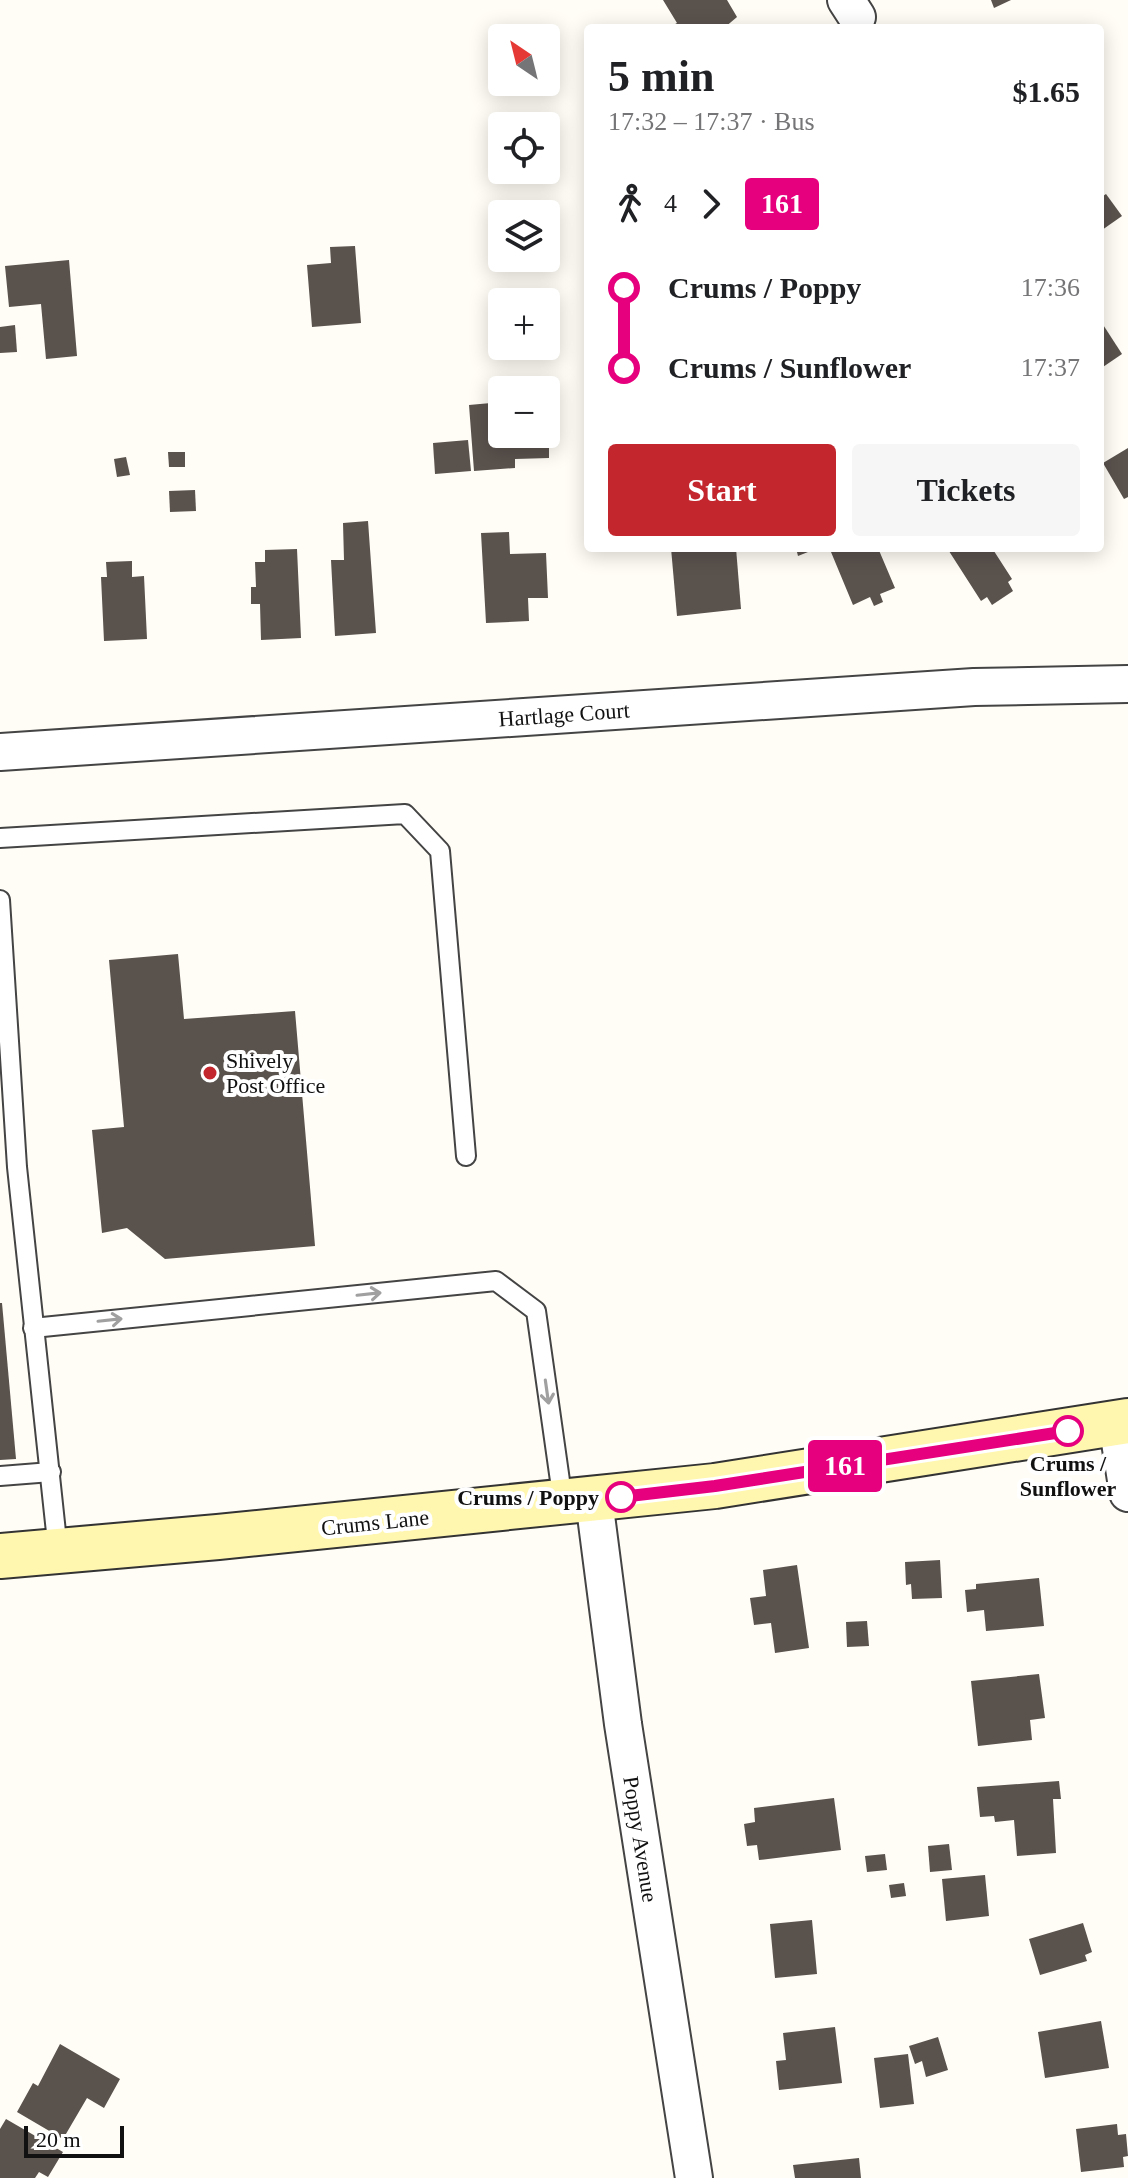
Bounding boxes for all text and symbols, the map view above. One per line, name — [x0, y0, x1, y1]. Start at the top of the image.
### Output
north arrow — [488, 24, 560, 96]
map controls — [488, 24, 560, 448]
text: 5 min — [608, 52, 714, 101]
text: $1.65 — [1013, 75, 1080, 108]
text: 17:32 – 17:37 · Bus — [608, 107, 815, 136]
button: locate — [488, 112, 560, 184]
icon: walk — [608, 182, 652, 226]
icon: forward — [689, 182, 733, 226]
text: 161 — [761, 188, 803, 219]
text: 4 — [664, 189, 677, 218]
button: layers — [488, 200, 560, 272]
text: Crums / Poppy — [668, 271, 861, 304]
text: 17:36 — [1021, 273, 1080, 302]
button: + — [488, 288, 560, 360]
text: Crums / Sunflower — [668, 351, 911, 384]
text: 17:37 — [1021, 353, 1080, 382]
button: − — [488, 376, 560, 448]
button: Start — [608, 444, 836, 536]
button: Tickets — [852, 444, 1080, 536]
street label: Hartlage Court — [498, 697, 630, 732]
place label: Shively Post Office — [226, 1048, 325, 1098]
marker: Shively Post Office — [201, 1064, 219, 1082]
one-way arrow — [355, 1286, 382, 1301]
one-way arrow — [96, 1312, 123, 1327]
one-way arrow — [540, 1379, 555, 1404]
marker: Crums / Sunflower — [1053, 1416, 1083, 1446]
line badge: 161 — [799, 1440, 891, 1492]
text: 161 — [824, 1450, 866, 1481]
place label: Crums / Sunflower — [1020, 1451, 1117, 1501]
marker: Crums / Poppy — [606, 1482, 636, 1512]
place label: Crums / Poppy — [457, 1485, 599, 1510]
street label: Crums Lane — [320, 1504, 430, 1541]
street label: Poppy Avenue — [618, 1774, 663, 1904]
scale bar — [24, 2122, 124, 2158]
text: 20 m — [36, 2127, 81, 2152]

